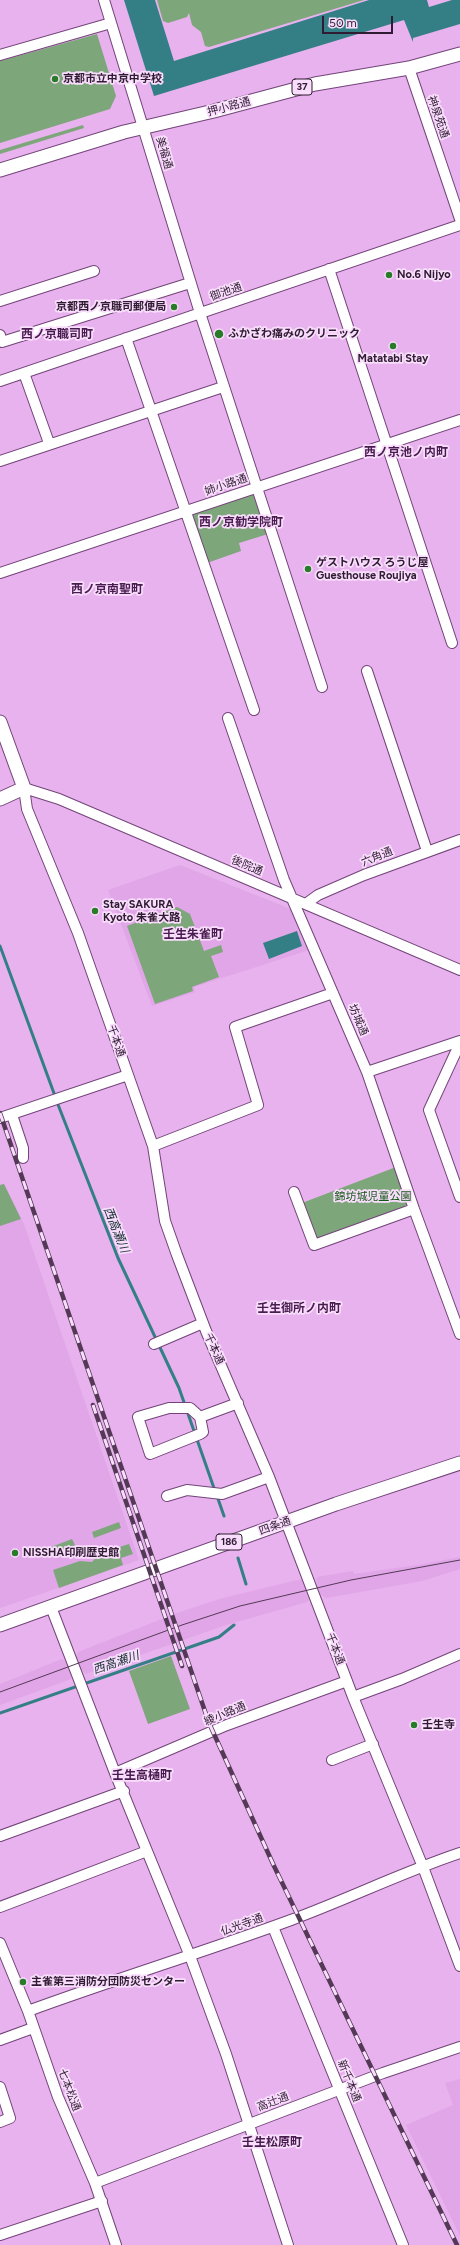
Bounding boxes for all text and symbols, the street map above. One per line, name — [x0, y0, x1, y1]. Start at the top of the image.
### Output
scale bar — [324, 8, 395, 34]
text: 50 m — [329, 16, 357, 30]
place label: 京都市立中京中学校 — [63, 72, 162, 86]
marker: 京都市立中京中学校 — [50, 74, 60, 84]
road number: 37 — [292, 79, 312, 95]
street label: 神泉苑通 — [425, 94, 451, 140]
street label: 押小路通 — [206, 95, 252, 119]
street label: 美福通 — [153, 135, 175, 171]
place label: No.6 Nijyo — [397, 268, 451, 282]
marker: No.6 Nijyo — [384, 270, 394, 280]
street label: 御池通 — [208, 280, 244, 304]
place label: 京都西ノ京職司郵便局 — [56, 300, 166, 314]
marker: 京都西ノ京職司郵便局 — [169, 302, 179, 312]
district label: 西ノ京職司町 — [21, 327, 93, 341]
place label: ふかざわ痛みのクリニック — [228, 327, 360, 341]
marker: ふかざわ痛みのクリニック — [213, 328, 225, 340]
marker: Matatabi Stay — [388, 341, 398, 351]
place label: Matatabi Stay — [358, 352, 428, 366]
district label: 西ノ京池ノ内町 — [364, 445, 448, 459]
street label: 姉小路通 — [203, 472, 249, 498]
district label: 西ノ京勧学院町 — [199, 515, 283, 529]
place label: ゲストハウス ろうじ屋 Guesthouse Roujiya — [316, 556, 429, 582]
marker: ゲストハウス ろうじ屋 Guesthouse Roujiya — [303, 564, 313, 574]
district label: 西ノ京南聖町 — [71, 582, 143, 596]
street label: 六角通 — [359, 845, 395, 869]
street label: 後院通 — [229, 853, 265, 879]
place label: Stay SAKURA Kyoto 朱雀大路 — [103, 898, 180, 924]
marker: Stay SAKURA Kyoto 朱雀大路 — [90, 906, 100, 916]
district label: 壬生朱雀町 — [163, 927, 223, 941]
street label: 坊城通 — [345, 1002, 371, 1038]
street label: 千本通 — [104, 1023, 128, 1059]
park label: 錦坊城児童公園 — [335, 1190, 411, 1204]
water label: 西高瀬川 — [100, 1205, 132, 1255]
district label: 壬生御所ノ内町 — [257, 1301, 341, 1315]
street label: 千本通 — [201, 1331, 227, 1367]
street label: 四条通 — [257, 1514, 293, 1538]
road number: 186 — [216, 1534, 242, 1550]
place label: NISSHA印刷歴史館 — [23, 1546, 119, 1560]
marker: NISSHA印刷歴史館 — [10, 1548, 20, 1558]
street label: 千本通 — [323, 1631, 347, 1667]
water label: 西高瀬川 — [91, 1648, 141, 1678]
street label: 綾小路通 — [202, 1699, 248, 1729]
place label: 壬生寺 — [422, 1718, 455, 1732]
marker: 壬生寺 — [409, 1720, 419, 1730]
district label: 壬生高樋町 — [112, 1768, 172, 1782]
street label: 仏光寺通 — [219, 1911, 265, 1939]
place label: 主雀第三消防分団防災センター — [31, 1975, 185, 1989]
marker: 主雀第三消防分団防災センター — [18, 1977, 28, 1987]
street label: 新千本通 — [335, 2058, 363, 2104]
street label: 七本松通 — [55, 2067, 83, 2113]
street label: 高辻通 — [255, 2090, 291, 2114]
district label: 壬生松原町 — [242, 2135, 302, 2149]

